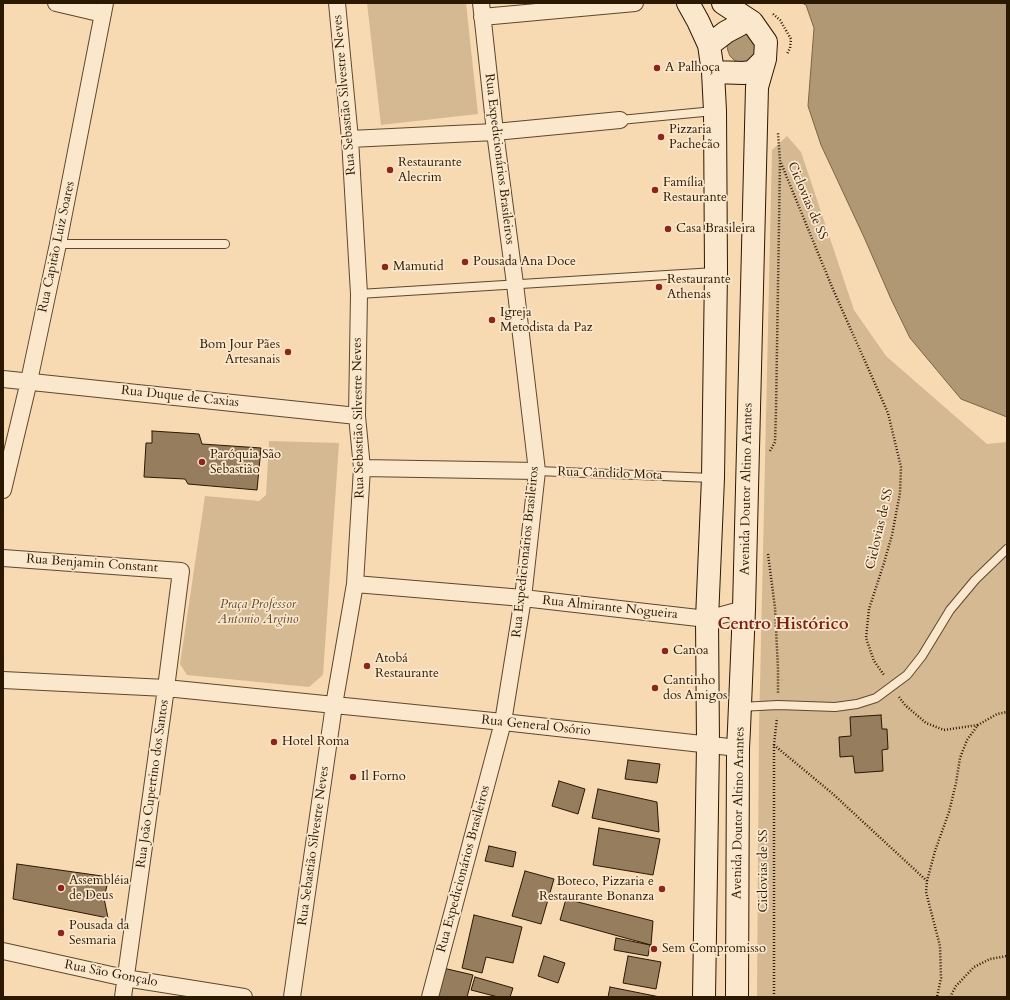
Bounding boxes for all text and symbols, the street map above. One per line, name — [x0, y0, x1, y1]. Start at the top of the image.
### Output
street label: Rua Sebastião Silvestre Neves — [330, 14, 360, 176]
place label: A Palhoça — [665, 60, 720, 76]
marker: A Palhoça — [652, 63, 662, 73]
street label: Rua Expedicionários Brasileiros — [481, 73, 517, 245]
place label: Pizzaria Pachecão — [669, 122, 720, 153]
marker: Pizzaria Pachecão — [656, 132, 666, 142]
place label: Restaurante Alecrim — [398, 155, 462, 186]
street label: Ciclovias de SS — [784, 160, 830, 242]
marker: Restaurante Alecrim — [385, 165, 395, 175]
place label: Família Restaurante — [663, 175, 727, 206]
street label: Rua Capitão Luiz Soares — [35, 180, 79, 314]
marker: Família Restaurante — [650, 185, 660, 195]
place label: Casa Brasileira — [676, 221, 755, 237]
marker: Casa Brasileira — [663, 224, 673, 234]
place label: Pousada Ana Doce — [473, 254, 576, 270]
marker: Pousada Ana Doce — [460, 257, 470, 267]
place label: Mamutid — [393, 259, 444, 275]
marker: Mamutid — [380, 262, 390, 272]
place label: Restaurante Athenas — [667, 272, 731, 303]
marker: Restaurante Athenas — [654, 282, 664, 292]
place label: Igreja Metodista da Paz — [500, 305, 593, 336]
marker: Igreja Metodista da Paz — [487, 315, 497, 325]
place label: Bom Jour Pães Artesanais — [199, 337, 280, 368]
street label: Rua Sebastião Silvestre Neves — [350, 337, 368, 499]
marker: Bom Jour Pães Artesanais — [283, 347, 293, 357]
street label: Rua Duque de Caxias — [120, 383, 240, 411]
street label: Avenida Doutor Altino Arantes — [738, 403, 756, 575]
place label: Paróquia São Sebastião — [210, 447, 281, 478]
marker: Paróquia São Sebastião — [197, 457, 207, 467]
street label: Rua Cândido Mota — [557, 464, 663, 484]
street label: Rua Expedicionários Brasileiros — [509, 466, 543, 638]
street label: Ciclovias de SS — [863, 487, 897, 571]
street label: Rua Benjamin Constant — [26, 552, 158, 576]
street label: Rua Almirante Nogueira — [541, 593, 679, 623]
park label: Praça Professor Antonio Argino — [217, 597, 299, 628]
district label: Centro Histórico — [717, 615, 849, 635]
place label: Canoa — [673, 643, 709, 659]
marker: Canoa — [660, 646, 670, 656]
place label: Atobá Restaurante — [375, 651, 439, 682]
marker: Atobá Restaurante — [362, 661, 372, 671]
place label: Cantinho dos Amigos — [663, 673, 727, 704]
marker: Cantinho dos Amigos — [650, 683, 660, 693]
street label: Rua João Cupertino dos Santos — [133, 699, 173, 869]
street label: Rua General Osório — [481, 712, 591, 740]
street label: Avenida Doutor Altino Arantes — [730, 727, 748, 899]
place label: Hotel Roma — [282, 734, 349, 750]
marker: Hotel Roma — [269, 737, 279, 747]
street label: Rua Sebastião Silvestre Neves — [295, 765, 333, 927]
place label: Il Forno — [361, 769, 406, 785]
marker: Il Forno — [348, 772, 358, 782]
street label: Rua Expedicionários Brasileiros — [434, 784, 494, 954]
street label: Ciclovias de SS — [756, 830, 772, 912]
place label: Assembléia de Deus — [69, 873, 129, 904]
place label: Boteco, Pizzaria e Restaurante Bonanza — [539, 874, 654, 905]
marker: Assembléia de Deus — [56, 883, 66, 893]
marker: Boteco, Pizzaria e Restaurante Bonanza — [657, 884, 667, 894]
place label: Pousada da Sesmaria — [69, 918, 129, 949]
marker: Pousada da Sesmaria — [56, 928, 66, 938]
place label: Sem Compromisso — [662, 941, 766, 957]
marker: Sem Compromisso — [649, 944, 659, 954]
street label: Rua São Gonçalo — [63, 957, 159, 991]

